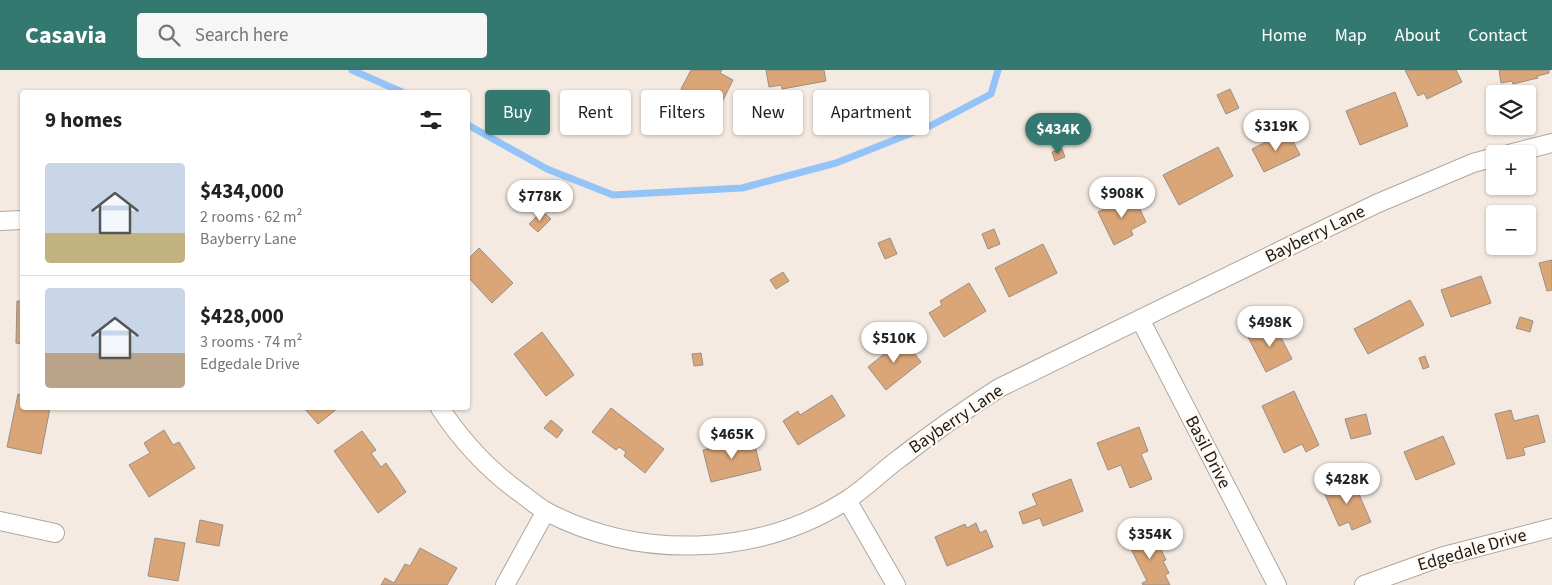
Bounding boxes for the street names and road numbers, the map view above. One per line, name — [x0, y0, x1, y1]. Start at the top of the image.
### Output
street label: Bayberry Lane — [1261, 199, 1369, 269]
street label: Bayberry Lane — [904, 378, 1008, 460]
street label: Basil Drive — [1179, 411, 1237, 493]
street label: Edgedale Drive — [1415, 522, 1529, 577]

